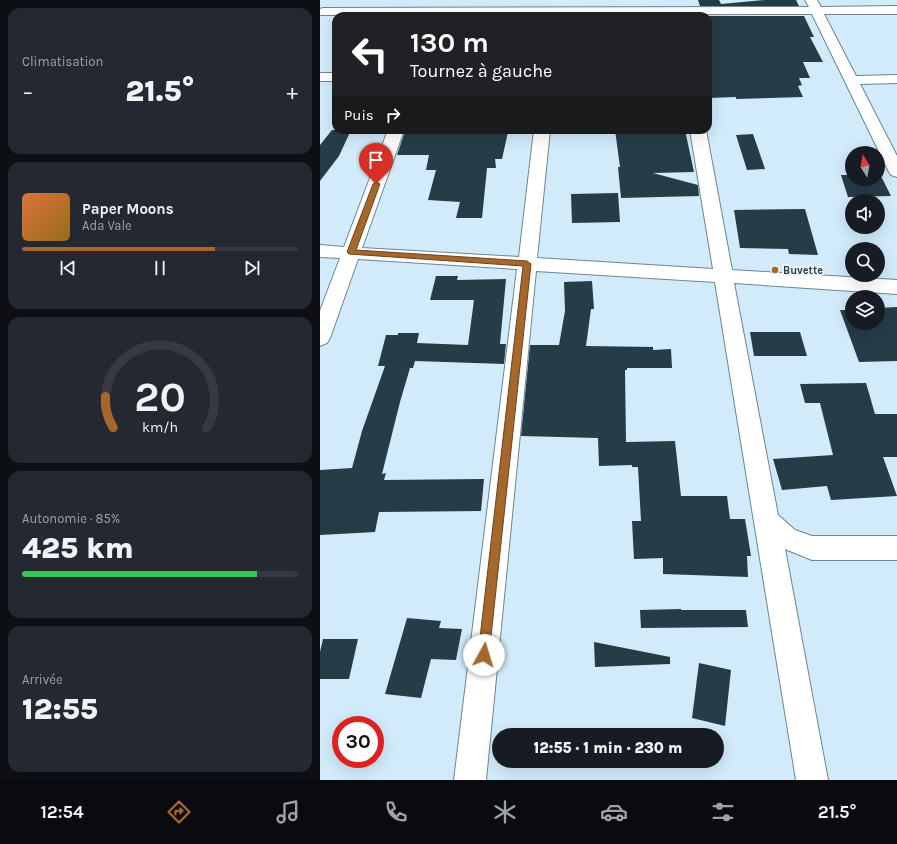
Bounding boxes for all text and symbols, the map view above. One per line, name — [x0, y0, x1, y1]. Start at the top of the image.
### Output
text: 130 m — [410, 26, 489, 59]
icon: left — [344, 28, 396, 80]
text: Climatisation — [22, 54, 103, 69]
text: Tournez à gauche — [410, 60, 552, 82]
text: 21.5° — [125, 73, 195, 109]
text: − — [22, 79, 34, 105]
text: + — [286, 79, 298, 105]
icon: right — [382, 104, 404, 126]
text: Puis — [344, 106, 374, 124]
pin — [359, 143, 393, 184]
north arrow — [845, 146, 885, 186]
map controls — [845, 146, 885, 330]
icon: arrive — [365, 149, 387, 171]
button: sound — [845, 194, 885, 234]
text: Paper Moons — [82, 200, 174, 218]
text: Ada Vale — [82, 218, 132, 233]
button: search — [845, 242, 885, 282]
icon: previous — [57, 257, 79, 279]
icon: pause — [149, 257, 171, 279]
icon: next — [241, 257, 263, 279]
place label: Buvette — [783, 264, 823, 277]
marker: Buvette — [770, 265, 780, 275]
button: layers — [845, 290, 885, 330]
text: 20 — [134, 373, 186, 421]
text: km/h — [142, 419, 178, 436]
text: Autonomie · 85% — [22, 511, 120, 526]
text: 425 km — [22, 530, 134, 566]
position arrow — [463, 634, 505, 676]
text: Arrivée — [22, 672, 63, 687]
text: 12:55 — [22, 691, 98, 727]
speed limit sign: 30 — [332, 716, 384, 768]
text: 12:55 · 1 min · 230 m — [534, 739, 682, 757]
icon: directions — [165, 798, 193, 826]
icon: music — [274, 798, 302, 826]
icon: phone — [382, 798, 410, 826]
icon: climate — [491, 798, 519, 826]
icon: car — [600, 798, 628, 826]
icon: filters — [709, 798, 737, 826]
text: 12:54 — [40, 801, 84, 823]
text: 21.5° — [818, 801, 856, 823]

